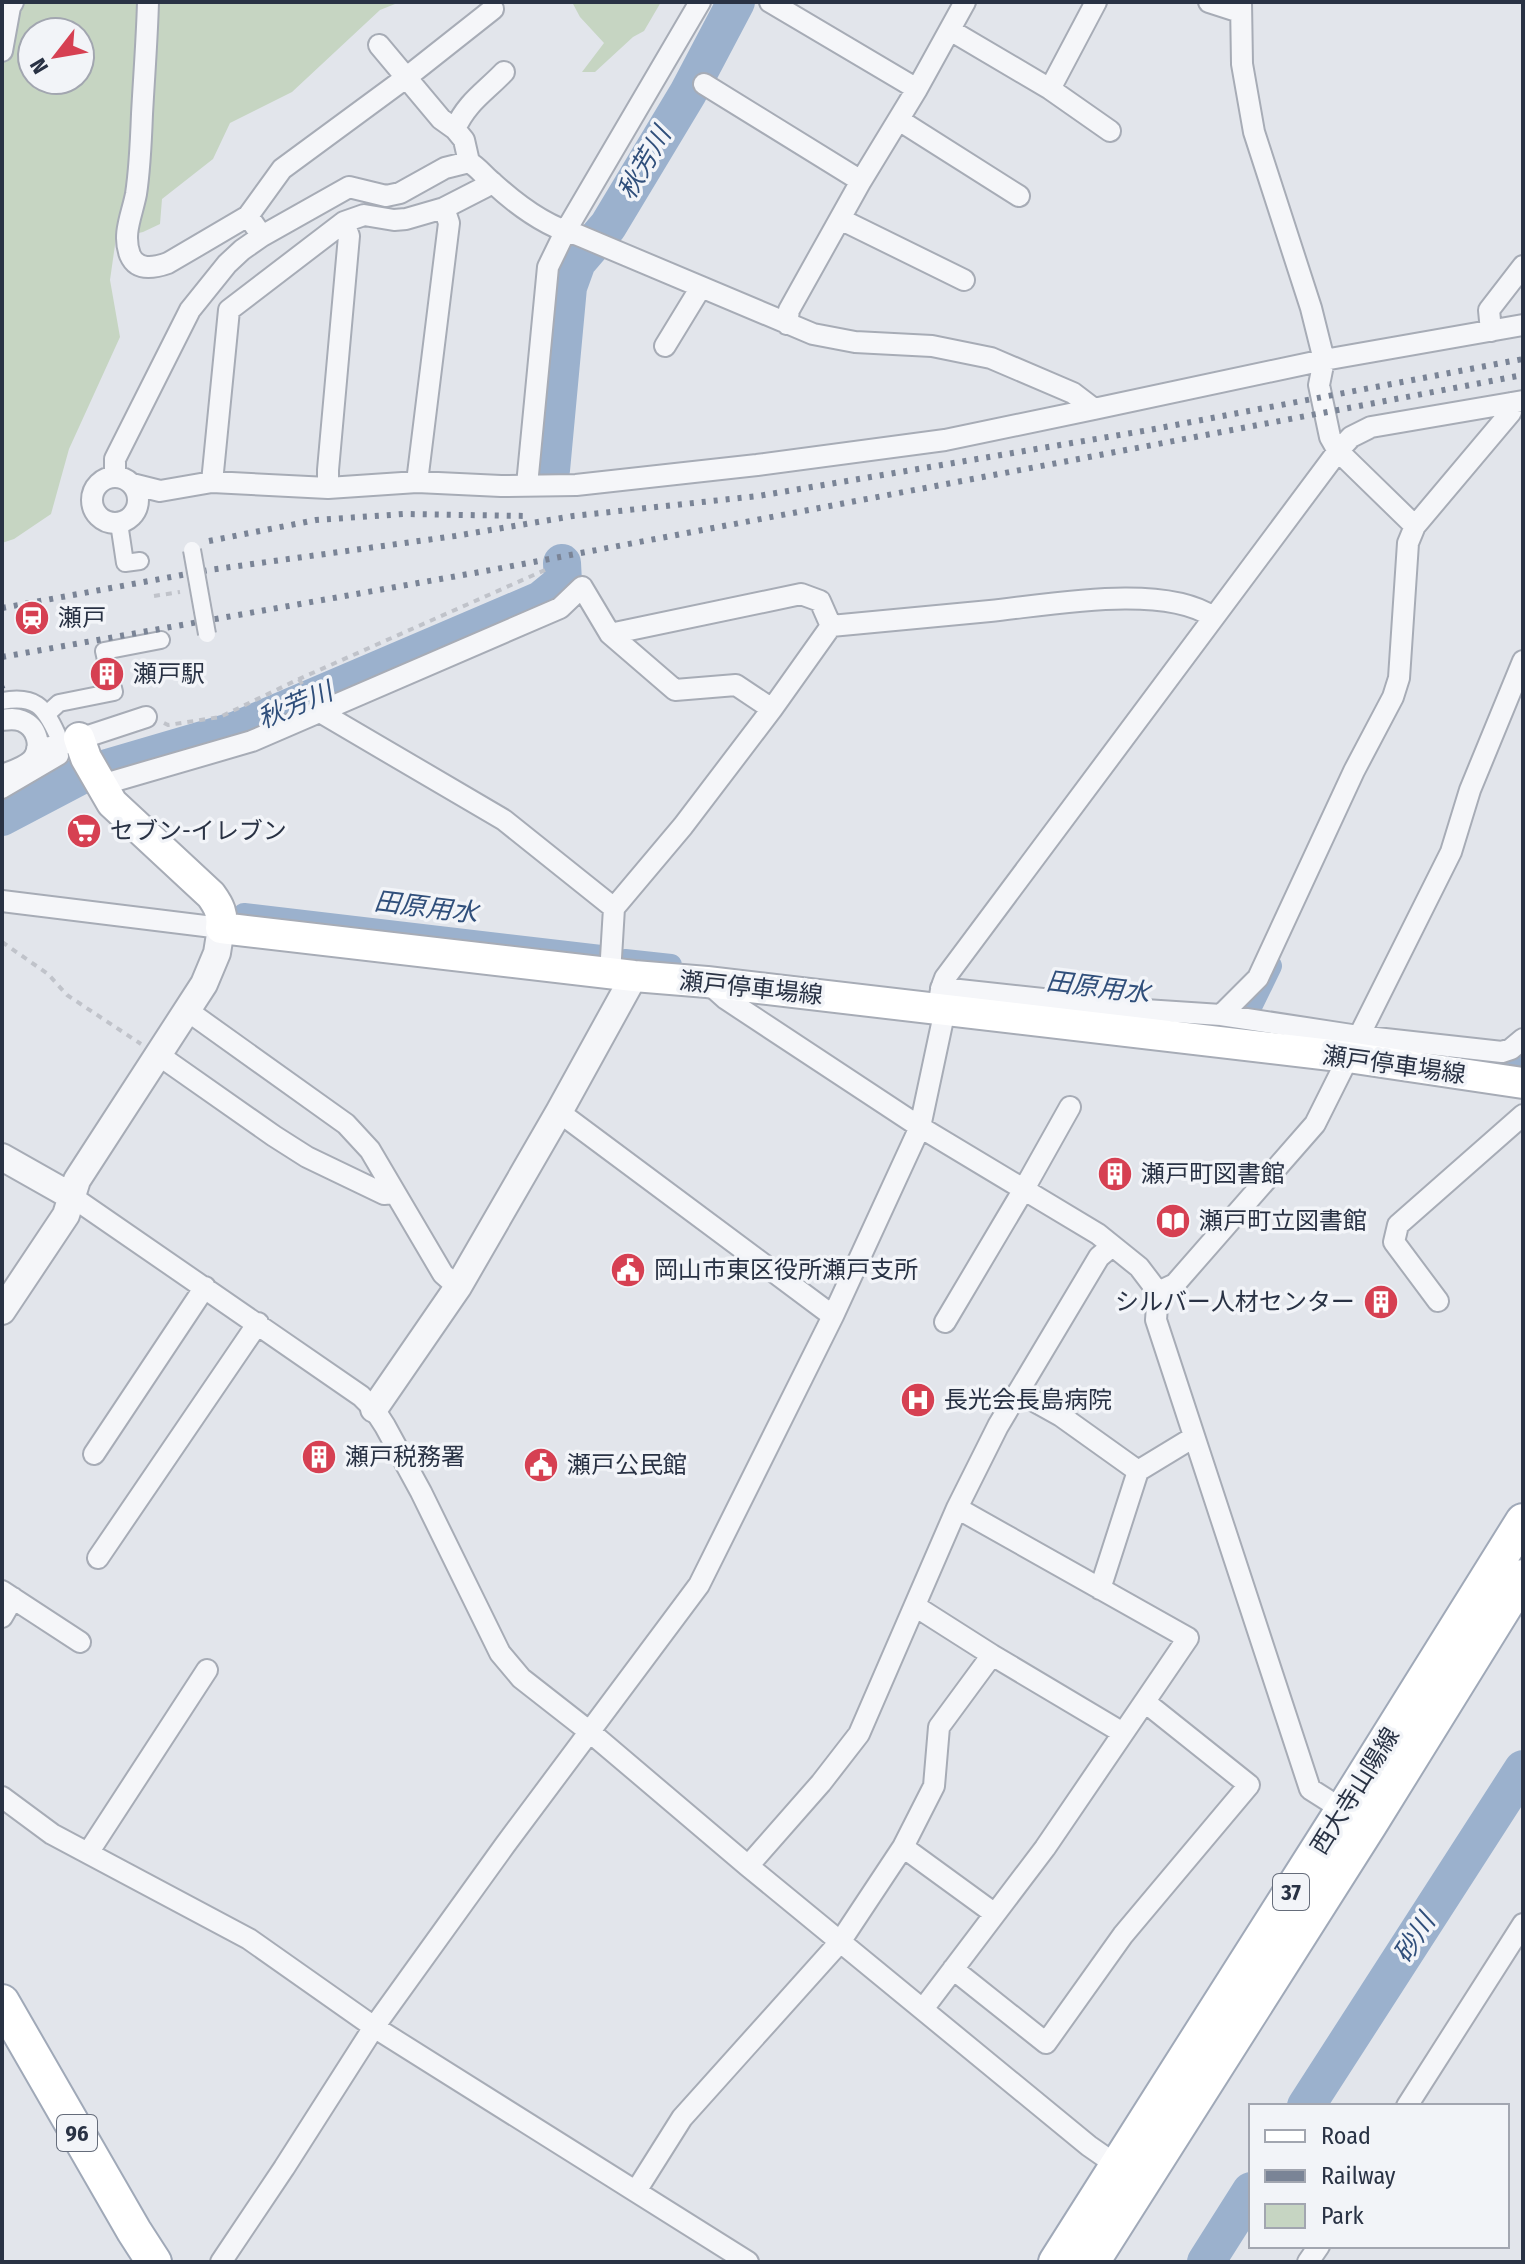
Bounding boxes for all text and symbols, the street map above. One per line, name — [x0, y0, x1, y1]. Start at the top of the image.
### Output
north arrow — [16, 16, 96, 96]
text: N — [24, 53, 54, 79]
water label: 秋芳川 — [612, 119, 679, 205]
station icon: 瀬戸 — [13, 599, 51, 637]
place label: 瀬戸 — [58, 604, 106, 632]
building icon: 瀬戸駅 — [88, 655, 126, 693]
place label: 瀬戸駅 — [133, 660, 205, 688]
water label: 秋芳川 — [253, 675, 340, 735]
supermarket icon: セブン-イレブン — [65, 812, 103, 850]
place label: セブン-イレブン — [110, 817, 287, 845]
water label: 田原用水 — [372, 886, 482, 930]
water label: 田原用水 — [1044, 966, 1154, 1010]
street label: 瀬戸停車場線 — [678, 967, 824, 1009]
street label: 瀬戸停車場線 — [1321, 1041, 1467, 1089]
building icon: 瀬戸町図書館 — [1096, 1155, 1134, 1193]
place label: 瀬戸町図書館 — [1141, 1160, 1285, 1188]
library icon: 瀬戸町立図書館 — [1154, 1202, 1192, 1240]
place label: 瀬戸町立図書館 — [1199, 1207, 1367, 1235]
public building icon: 岡山市東区役所瀬戸支所 — [609, 1251, 647, 1289]
place label: 岡山市東区役所瀬戸支所 — [654, 1256, 918, 1284]
building icon: シルバー人材センター — [1362, 1283, 1400, 1321]
place label: シルバー人材センター — [1115, 1288, 1355, 1316]
hospital icon: 長光会長島病院 — [899, 1381, 937, 1419]
place label: 長光会長島病院 — [944, 1386, 1112, 1414]
building icon: 瀬戸税務署 — [300, 1438, 338, 1476]
place label: 瀬戸税務署 — [345, 1443, 465, 1471]
public building icon: 瀬戸公民館 — [522, 1446, 560, 1484]
place label: 瀬戸公民館 — [567, 1451, 687, 1479]
street label: 西大寺山陽線 — [1305, 1723, 1405, 1859]
road number: 37 — [1273, 1874, 1309, 1910]
water label: 砂川 — [1387, 1906, 1443, 1969]
legend — [1249, 2104, 1509, 2248]
road number: 96 — [57, 2115, 97, 2151]
text: Road — [1321, 2122, 1371, 2150]
text: Railway — [1321, 2162, 1396, 2190]
text: Park — [1321, 2202, 1364, 2230]

